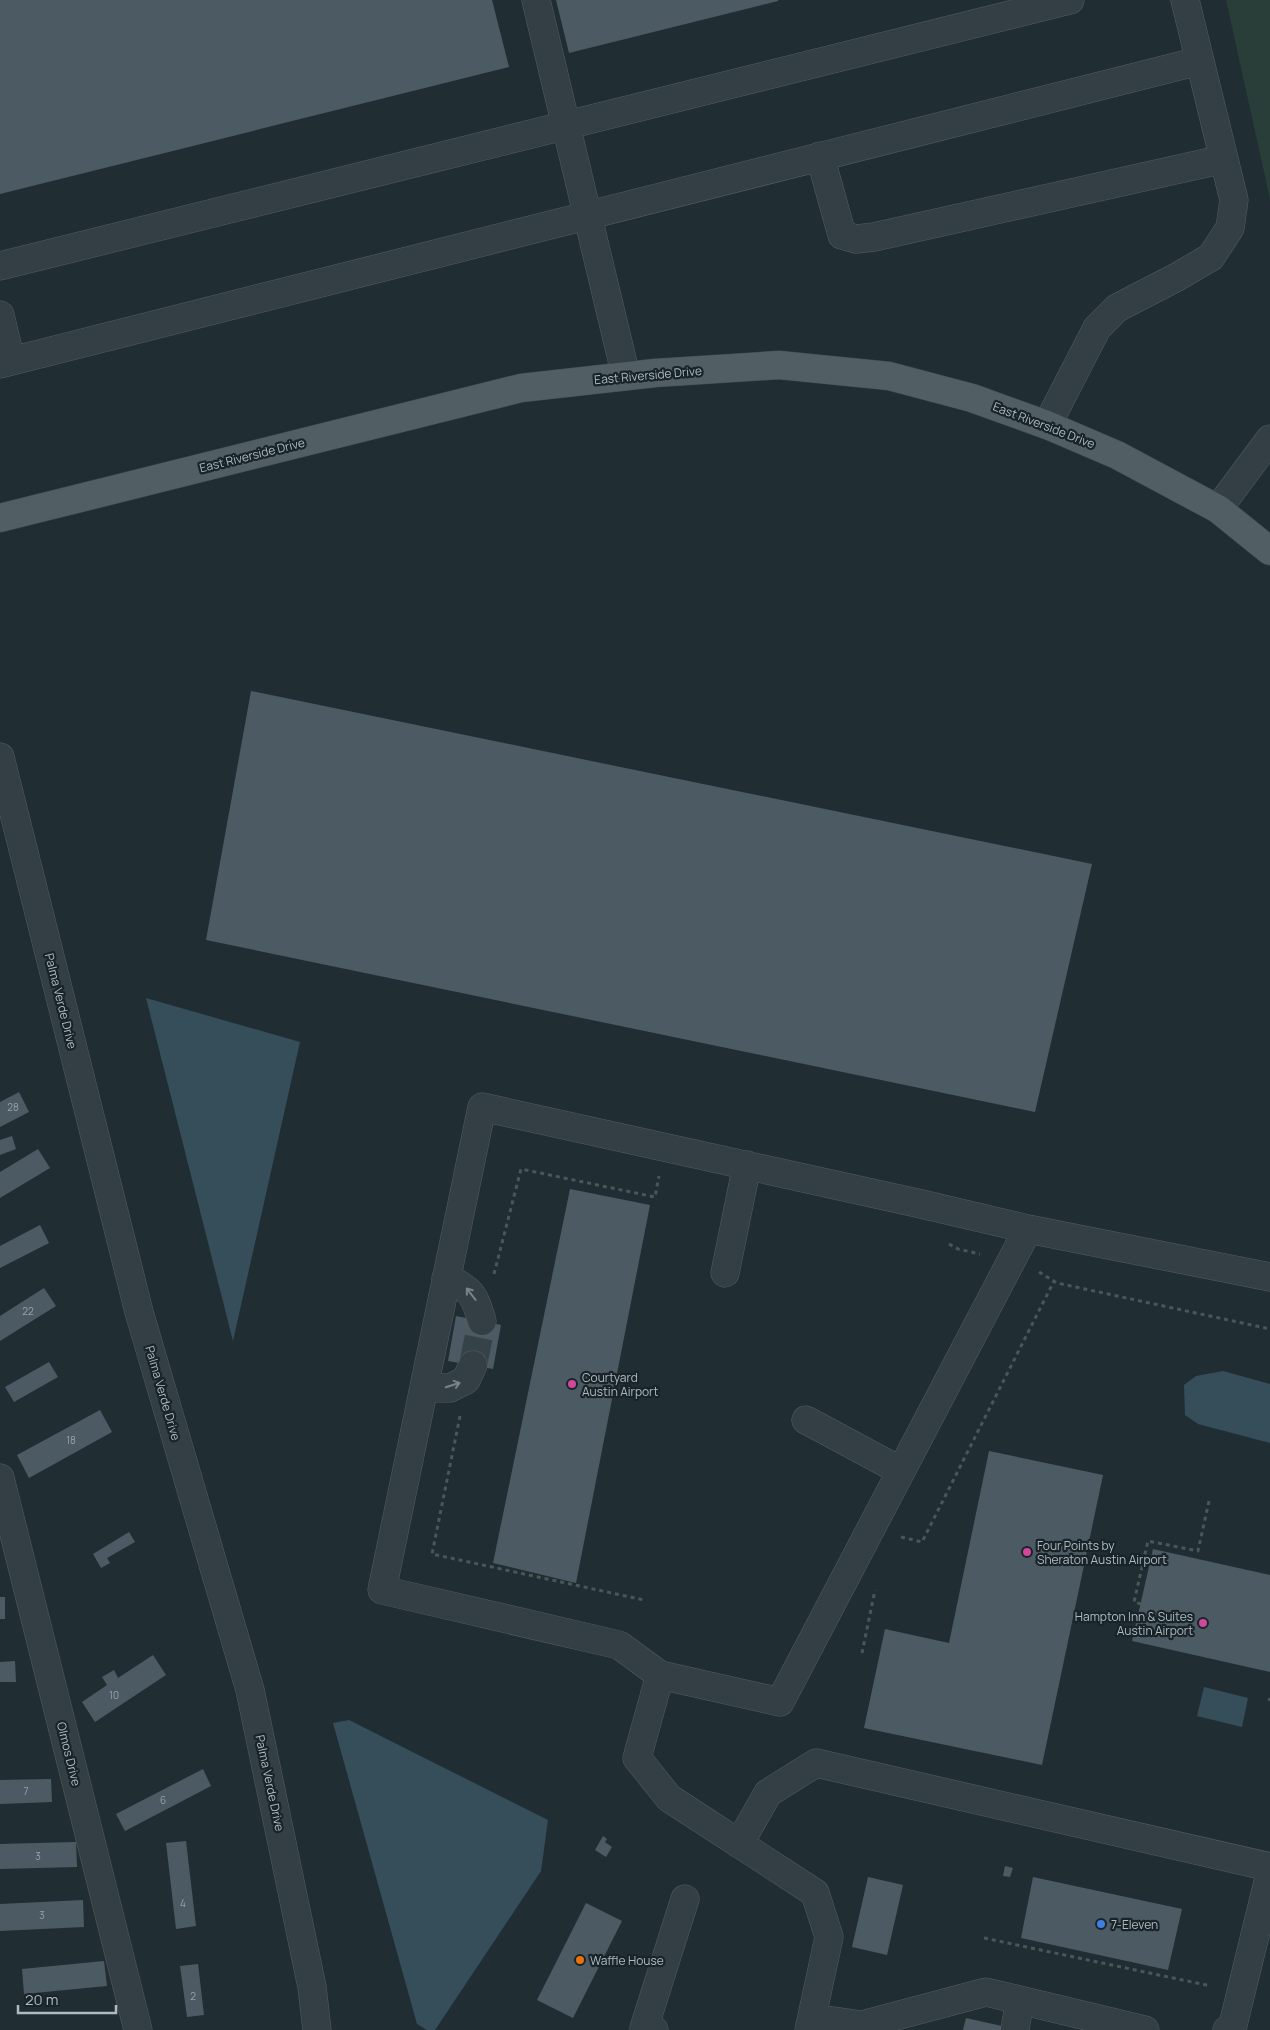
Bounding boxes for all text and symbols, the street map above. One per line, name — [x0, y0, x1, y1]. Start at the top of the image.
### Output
street label: East Riverside Drive — [593, 362, 703, 388]
street label: East Riverside Drive — [991, 398, 1097, 452]
street label: East Riverside Drive — [198, 434, 306, 476]
street label: Palma Verde Drive — [41, 951, 81, 1051]
house number: 28 — [7, 1100, 19, 1114]
one-way arrow — [465, 1288, 476, 1301]
house number: 22 — [22, 1304, 34, 1318]
street label: Palma Verde Drive — [141, 1344, 185, 1442]
place label: Courtyard Austin Airport — [582, 1369, 658, 1400]
marker: Courtyard Austin Airport — [566, 1378, 578, 1390]
one-way arrow — [445, 1380, 460, 1389]
house number: 18 — [66, 1433, 76, 1447]
place label: Four Points by Sheraton Austin Airport — [1037, 1537, 1167, 1568]
marker: Four Points by Sheraton Austin Airport — [1021, 1546, 1033, 1558]
place label: Hampton Inn & Suites Austin Airport — [1075, 1608, 1193, 1639]
marker: Hampton Inn & Suites Austin Airport — [1197, 1617, 1209, 1629]
house number: 10 — [109, 1688, 119, 1702]
street label: Olmos Drive — [53, 1720, 85, 1788]
street label: Palma Verde Drive — [251, 1733, 289, 1833]
house number: 7 — [23, 1784, 29, 1798]
house number: 6 — [160, 1793, 166, 1807]
house number: 3 — [35, 1849, 41, 1863]
house number: 4 — [180, 1896, 186, 1910]
house number: 3 — [39, 1908, 45, 1922]
place label: 7-Eleven — [1111, 1916, 1158, 1933]
marker: 7-Eleven — [1095, 1918, 1107, 1930]
place label: Waffle House — [590, 1952, 664, 1969]
marker: Waffle House — [574, 1954, 586, 1966]
scale bar — [18, 1982, 115, 2014]
text: 20 m — [25, 1989, 58, 2010]
house number: 2 — [190, 1989, 196, 2003]

